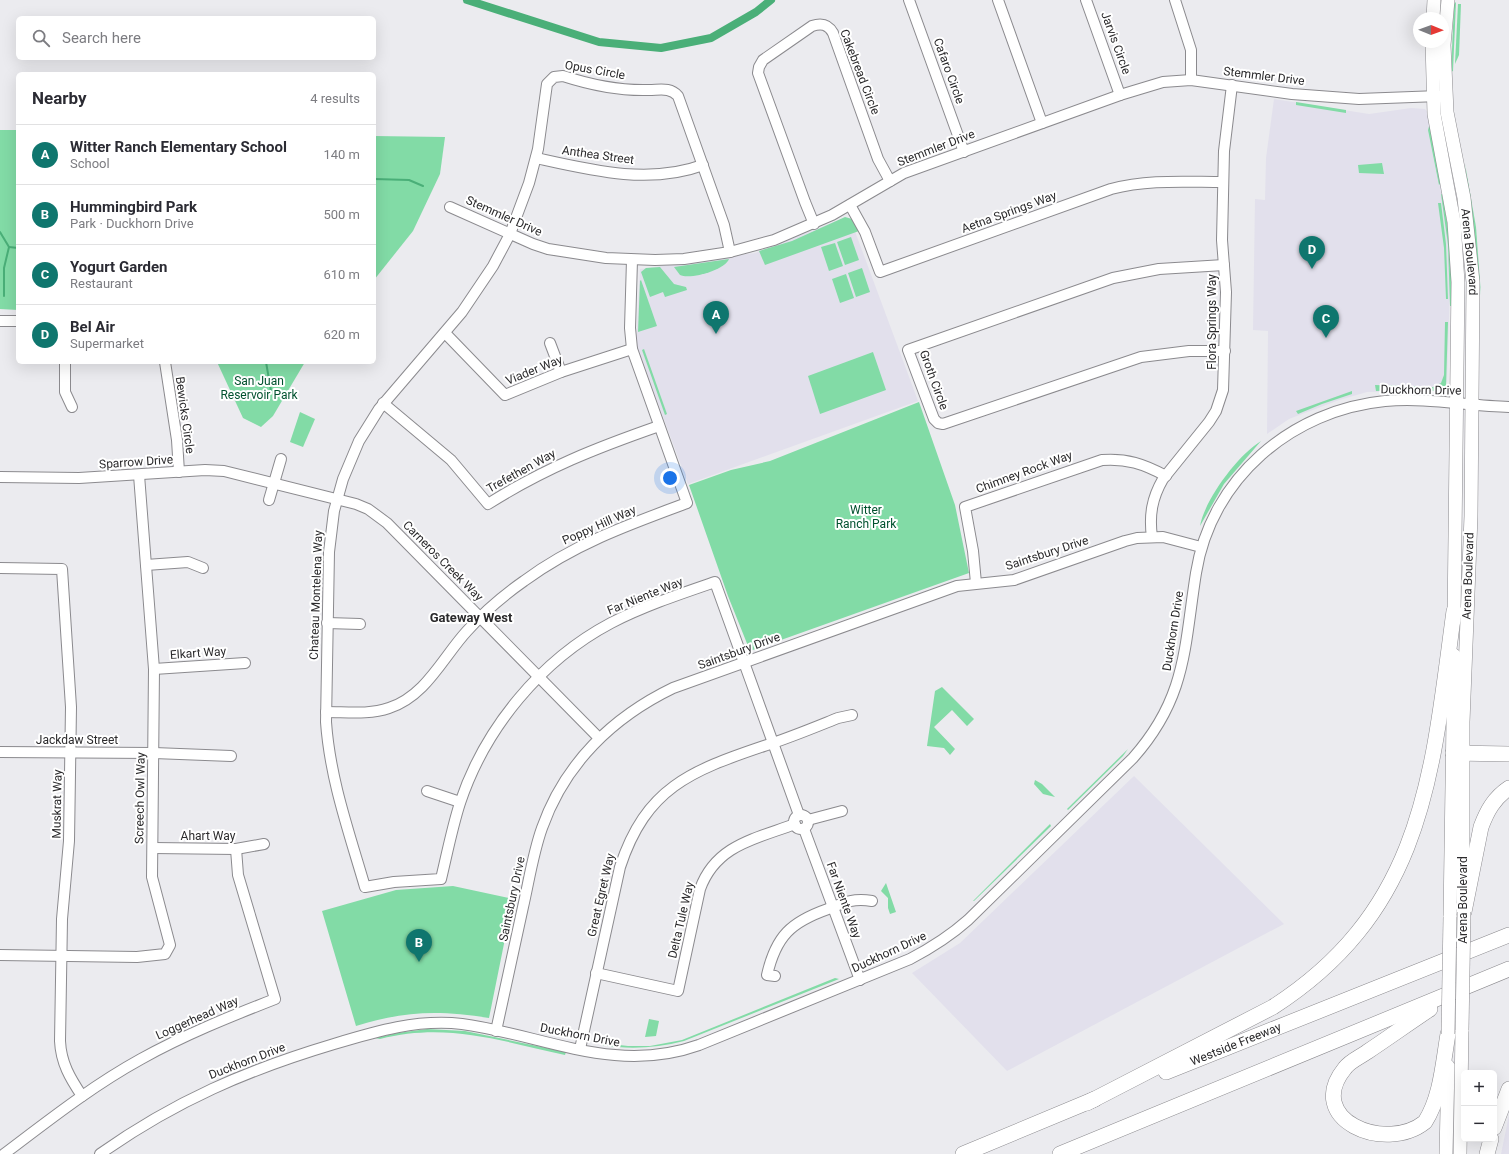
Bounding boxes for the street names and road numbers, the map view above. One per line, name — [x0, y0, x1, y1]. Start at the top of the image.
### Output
street label: Jarvis Circle — [1098, 10, 1134, 76]
street label: Cakebread Circle — [837, 27, 883, 117]
street label: Cafaro Circle — [931, 36, 967, 106]
street label: Opus Circle — [564, 58, 626, 82]
street label: Stemmler Drive — [1223, 64, 1305, 88]
street label: Stemmler Drive — [895, 127, 977, 169]
street label: Anthea Street — [561, 143, 635, 167]
street label: Aetna Springs Way — [960, 188, 1059, 236]
street label: Stemmler Drive — [464, 193, 544, 239]
street label: Arena Boulevard — [1458, 208, 1480, 295]
street label: Flora Springs Way — [1205, 274, 1219, 370]
street label: Groth Circle — [917, 348, 951, 412]
street label: Viader Way — [504, 352, 565, 388]
street label: Bewicks Circle — [173, 376, 197, 454]
street label: Duckhorn Drive — [1380, 382, 1462, 398]
street label: Trefethen Way — [484, 446, 558, 496]
street label: Chimney Rock Way — [974, 448, 1074, 496]
street label: Sparrow Drive — [99, 452, 173, 472]
street label: Poppy Hill Way — [560, 502, 638, 548]
street label: Carneros Creek Way — [400, 518, 486, 604]
street label: Chateau Montelena Way — [307, 530, 325, 660]
street label: Arena Boulevard — [1459, 532, 1477, 620]
street label: Saintsbury Drive — [1004, 533, 1090, 573]
street label: Far Niente Way — [605, 574, 685, 618]
street label: Duckhorn Drive — [1160, 590, 1186, 672]
street label: Saintsbury Drive — [696, 630, 782, 672]
street label: Elkart Way — [169, 644, 227, 662]
street label: Jackdaw Street — [36, 733, 118, 747]
street label: Screech Owl Way — [132, 752, 148, 844]
street label: Muskrat Way — [49, 769, 65, 839]
street label: Ahart Way — [181, 829, 236, 843]
street label: Great Egret Way — [585, 852, 617, 938]
street label: Saintsbury Drive — [496, 855, 528, 943]
street label: Arena Boulevard — [1456, 856, 1470, 944]
street label: Far Niente Way — [824, 860, 864, 940]
street label: Delta Tule Way — [665, 880, 697, 960]
street label: Duckhorn Drive — [849, 929, 929, 975]
street label: Loggerhead Way — [153, 993, 241, 1043]
street label: Duckhorn Drive — [539, 1020, 621, 1050]
street label: Westside Freeway — [1188, 1020, 1283, 1069]
street label: Duckhorn Drive — [207, 1040, 287, 1082]

